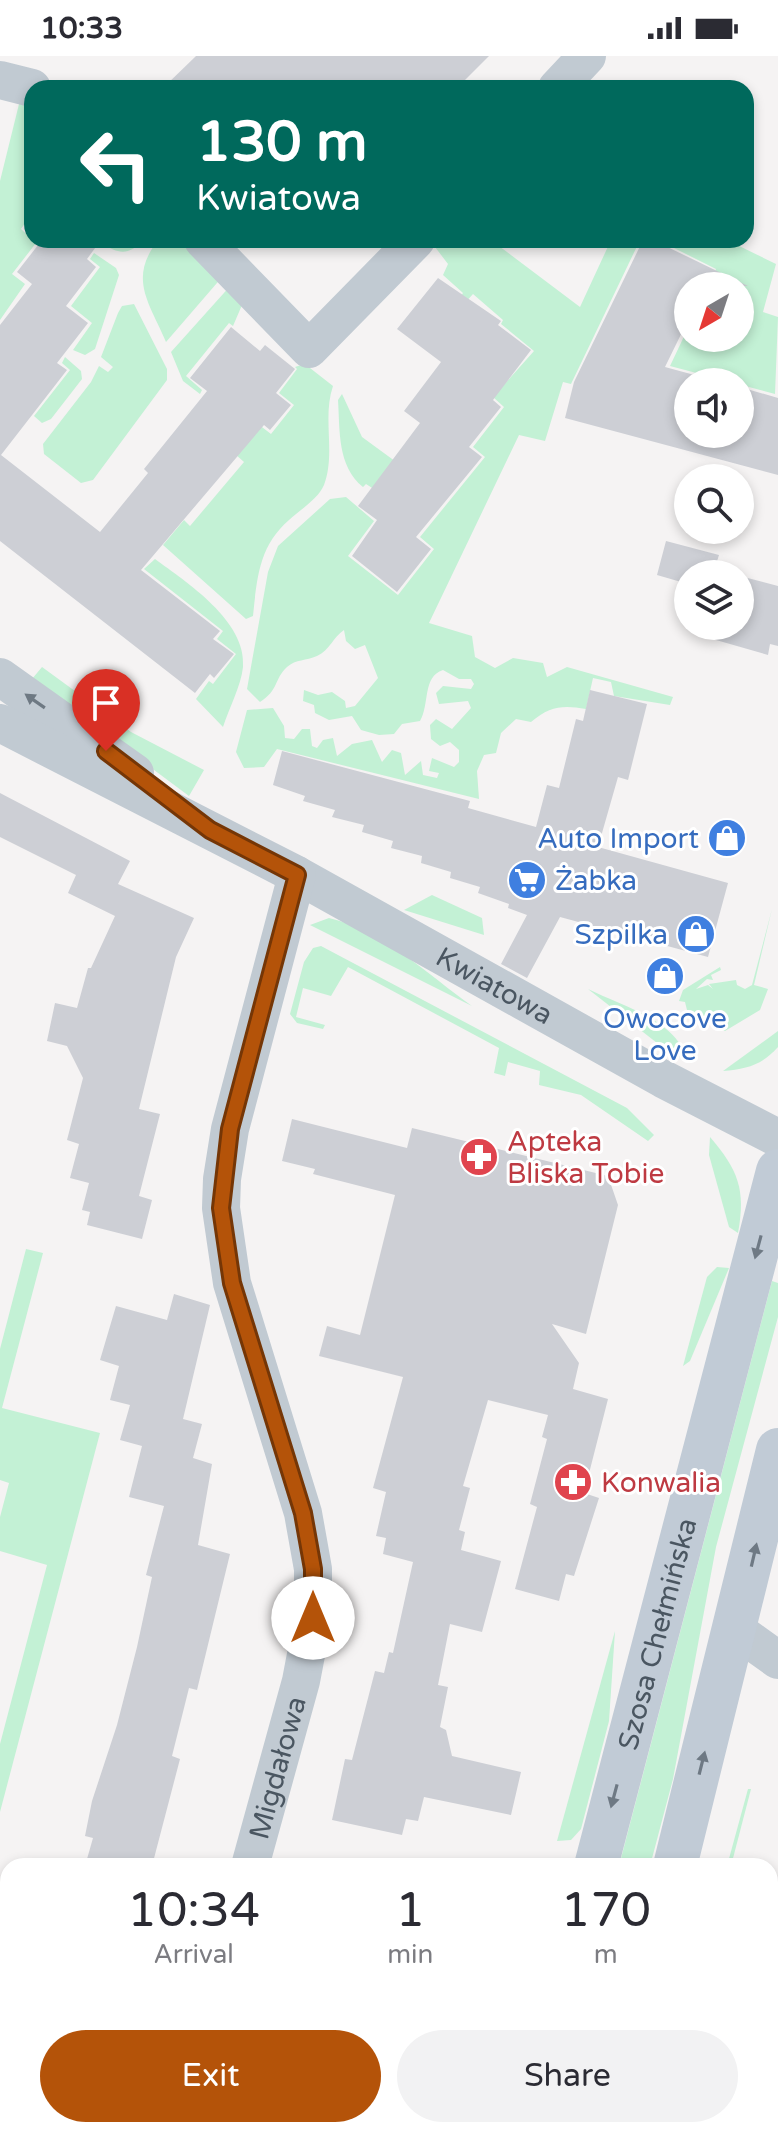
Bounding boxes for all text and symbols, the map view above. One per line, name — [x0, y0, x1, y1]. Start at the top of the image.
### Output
text: 10:33 — [40, 10, 123, 47]
text: 130 m — [196, 109, 367, 176]
icon: left — [64, 112, 168, 216]
text: Kwiatowa — [196, 177, 361, 220]
north arrow — [674, 272, 754, 352]
map controls — [674, 272, 754, 640]
button: sound — [674, 368, 754, 448]
button: search — [674, 464, 754, 544]
button: layers — [674, 560, 754, 640]
pin — [72, 669, 140, 751]
icon: arrive — [84, 681, 128, 725]
one-way arrow — [24, 694, 45, 709]
shop icon: Auto Import — [706, 817, 748, 859]
place label: Auto Import — [537, 822, 699, 856]
supermarket icon: Żabka — [506, 859, 548, 901]
place label: Żabka — [555, 864, 637, 898]
shop icon: Szpilka — [675, 913, 717, 955]
place label: Szpilka — [574, 918, 668, 952]
street label: Kwiatowa — [430, 940, 559, 1032]
shop icon: Owocove Love — [644, 955, 686, 997]
place label: Owocove Love — [603, 1002, 727, 1068]
place label: Apteka Bliska Tobie — [507, 1125, 664, 1191]
pharmacy icon: Apteka Bliska Tobie — [458, 1136, 500, 1178]
one-way arrow — [751, 1234, 763, 1259]
pharmacy icon: Konwalia — [552, 1461, 594, 1503]
place label: Konwalia — [601, 1466, 721, 1500]
street label: Szosa Chełmińska — [611, 1514, 704, 1754]
one-way arrow — [748, 1542, 761, 1567]
position arrow — [271, 1576, 355, 1660]
street label: Migdałowa — [242, 1693, 314, 1843]
one-way arrow — [696, 1751, 708, 1776]
one-way arrow — [608, 1784, 620, 1809]
text: 10:34 — [127, 1882, 260, 1940]
text: 1 — [395, 1882, 425, 1940]
text: 170 — [560, 1882, 651, 1940]
text: Arrival — [153, 1939, 234, 1970]
text: min — [387, 1939, 433, 1970]
text: m — [594, 1939, 618, 1970]
button: Exit — [40, 2030, 381, 2122]
button: Share — [397, 2030, 738, 2122]

